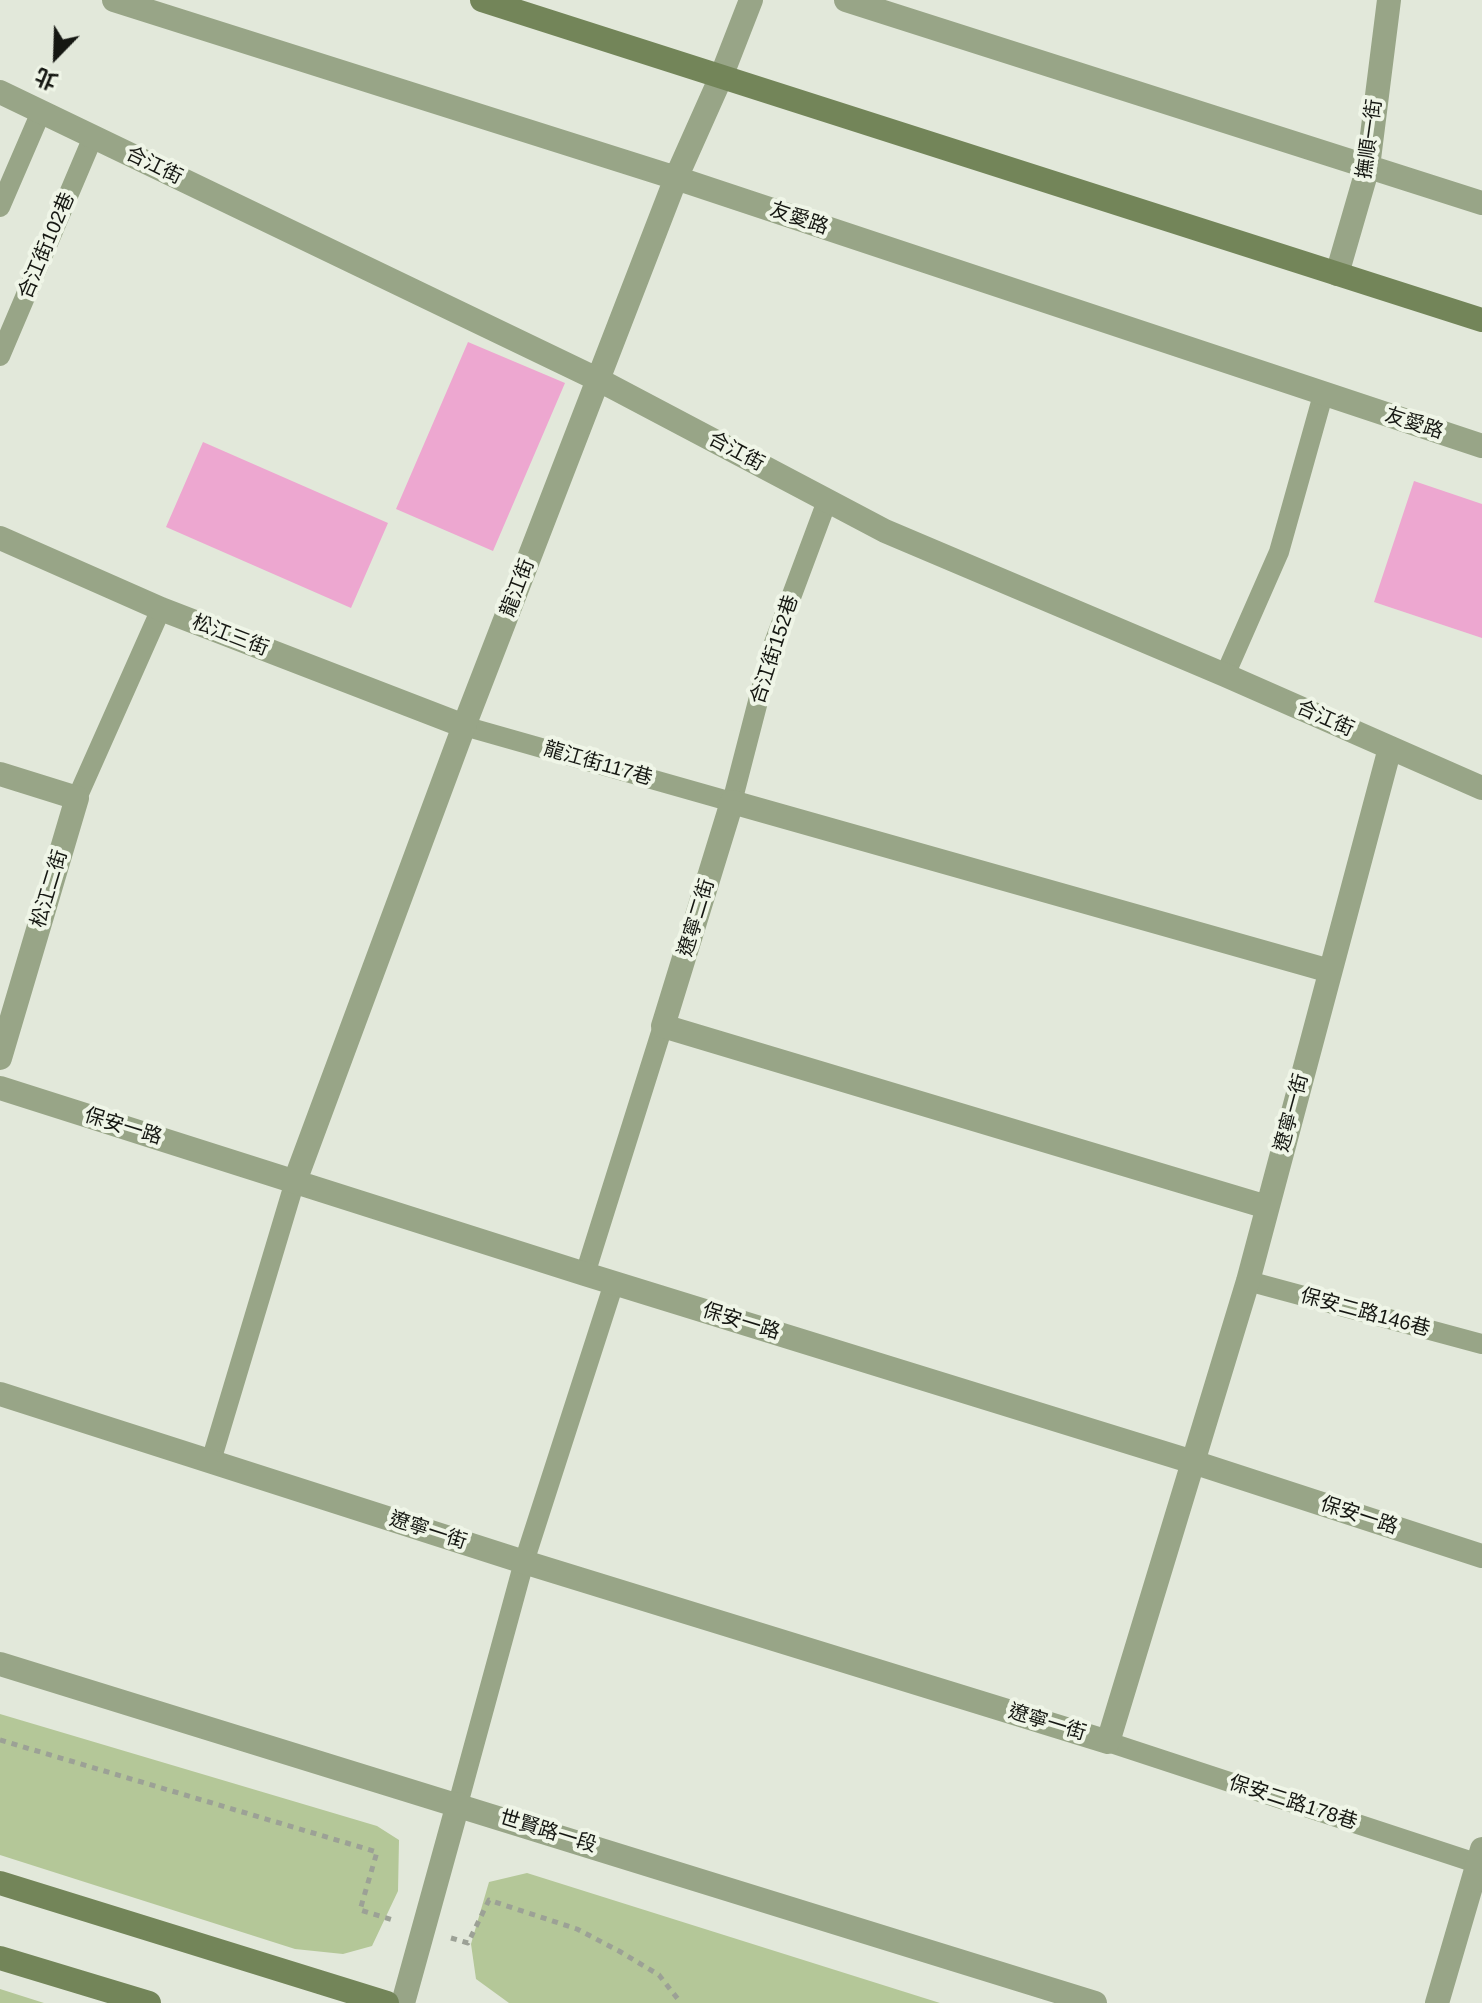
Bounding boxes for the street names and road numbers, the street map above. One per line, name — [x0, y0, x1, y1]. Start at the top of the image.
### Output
street label: 撫順一街 — [1353, 98, 1387, 180]
street label: 合江街 — [122, 142, 186, 190]
street label: 合江街102巷 — [14, 189, 80, 303]
street label: 友愛路 — [767, 198, 831, 240]
street label: 友愛路 — [1382, 403, 1446, 445]
street label: 合江街 — [704, 427, 768, 477]
street label: 龍江街 — [496, 556, 540, 620]
street label: 合江街152巷 — [746, 592, 804, 708]
street label: 松江三街 — [188, 610, 272, 662]
street label: 合江街 — [1293, 696, 1357, 742]
street label: 龍江街117巷 — [541, 737, 655, 791]
street label: 松江二街 — [27, 847, 73, 931]
street label: 遼寧二街 — [674, 876, 720, 960]
street label: 遼寧一街 — [1270, 1071, 1314, 1155]
street label: 保安一路 — [81, 1104, 165, 1150]
street label: 保安二路146巷 — [1297, 1284, 1433, 1342]
street label: 保安一路 — [699, 1299, 783, 1345]
street label: 保安一路 — [1317, 1492, 1401, 1540]
street label: 遼寧一街 — [386, 1507, 470, 1555]
street label: 遼寧一街 — [1005, 1700, 1089, 1746]
street label: 保安二路178巷 — [1226, 1771, 1360, 1835]
street label: 世賢路一段 — [497, 1806, 599, 1858]

